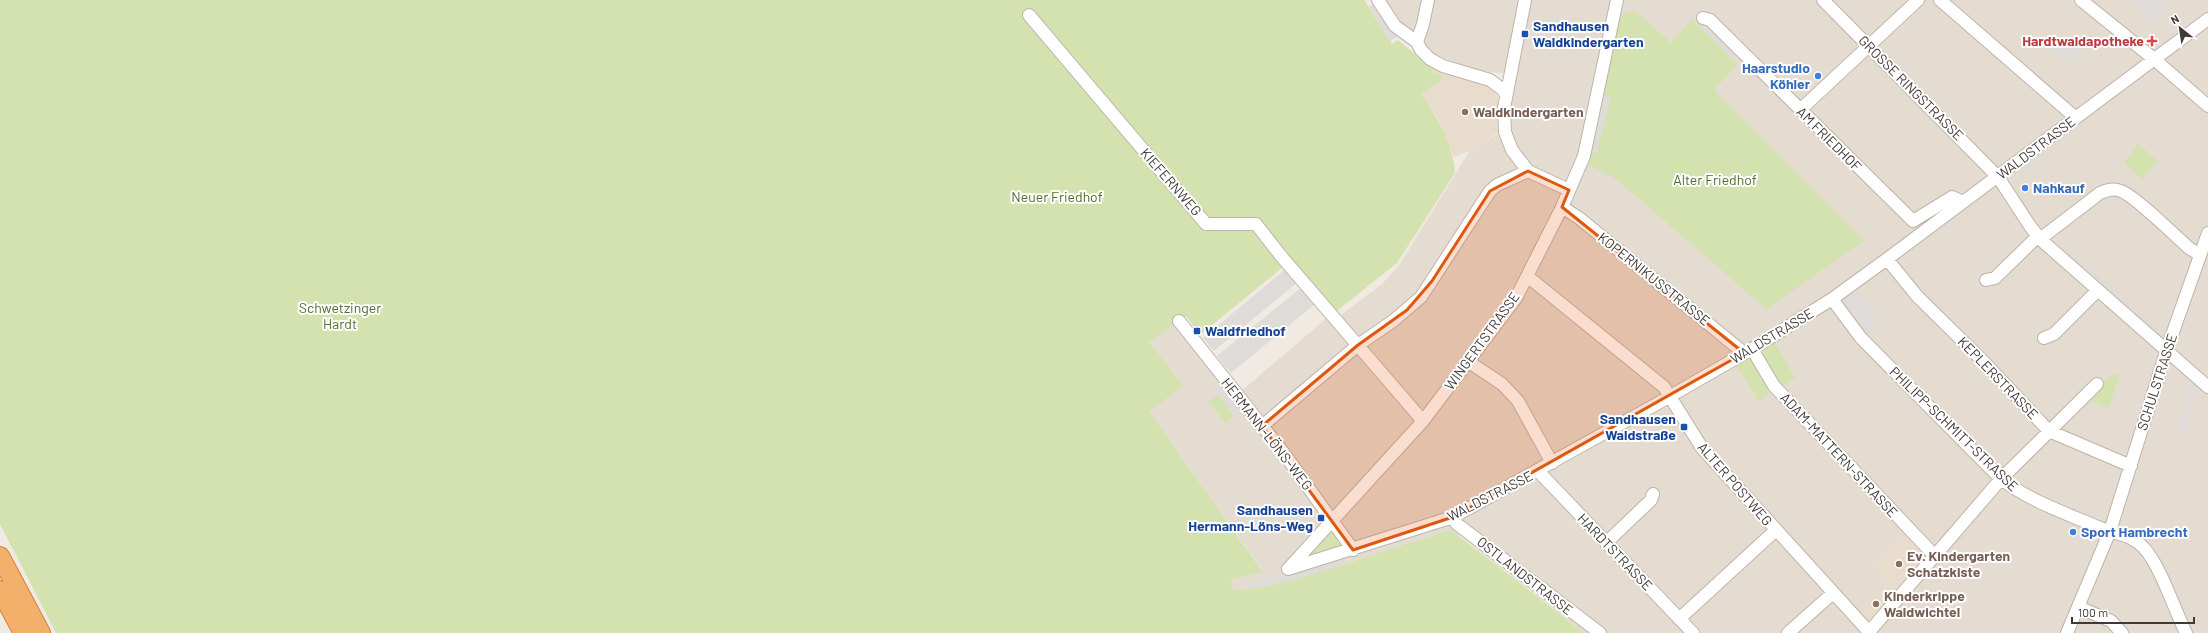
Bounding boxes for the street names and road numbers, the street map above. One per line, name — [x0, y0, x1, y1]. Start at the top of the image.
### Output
street label: GROSSE RINGSTRASSE — [1855, 32, 1967, 144]
street label: AM FRIEDHOF — [1794, 103, 1865, 175]
street label: WALDSTRASSE — [1993, 113, 2078, 183]
street label: KIEFERNWEG — [1137, 144, 1205, 219]
street label: KOPERNIKUSSTRASSE — [1595, 228, 1714, 329]
street label: WINGERTSTRASSE — [1440, 289, 1523, 393]
street label: WALDSTRASSE — [1727, 304, 1816, 367]
street label: SCHULSTRASSE — [2133, 331, 2180, 432]
street label: KEPLERSTRASSE — [1955, 333, 2042, 422]
street label: PHILIPP-SCHMITT-STRASSE — [1887, 363, 2022, 495]
street label: HERMANN-LÖNS-WEG — [1218, 374, 1317, 493]
street label: ADAM-MATTERN-STRASSE — [1777, 389, 1902, 520]
street label: ALTER POSTWEG — [1695, 438, 1776, 529]
street label: WALDSTRASSE — [1444, 467, 1535, 524]
street label: HARDTSTRASSE — [1574, 510, 1656, 594]
street label: OSTLANDSTRASSE — [1474, 533, 1577, 618]

